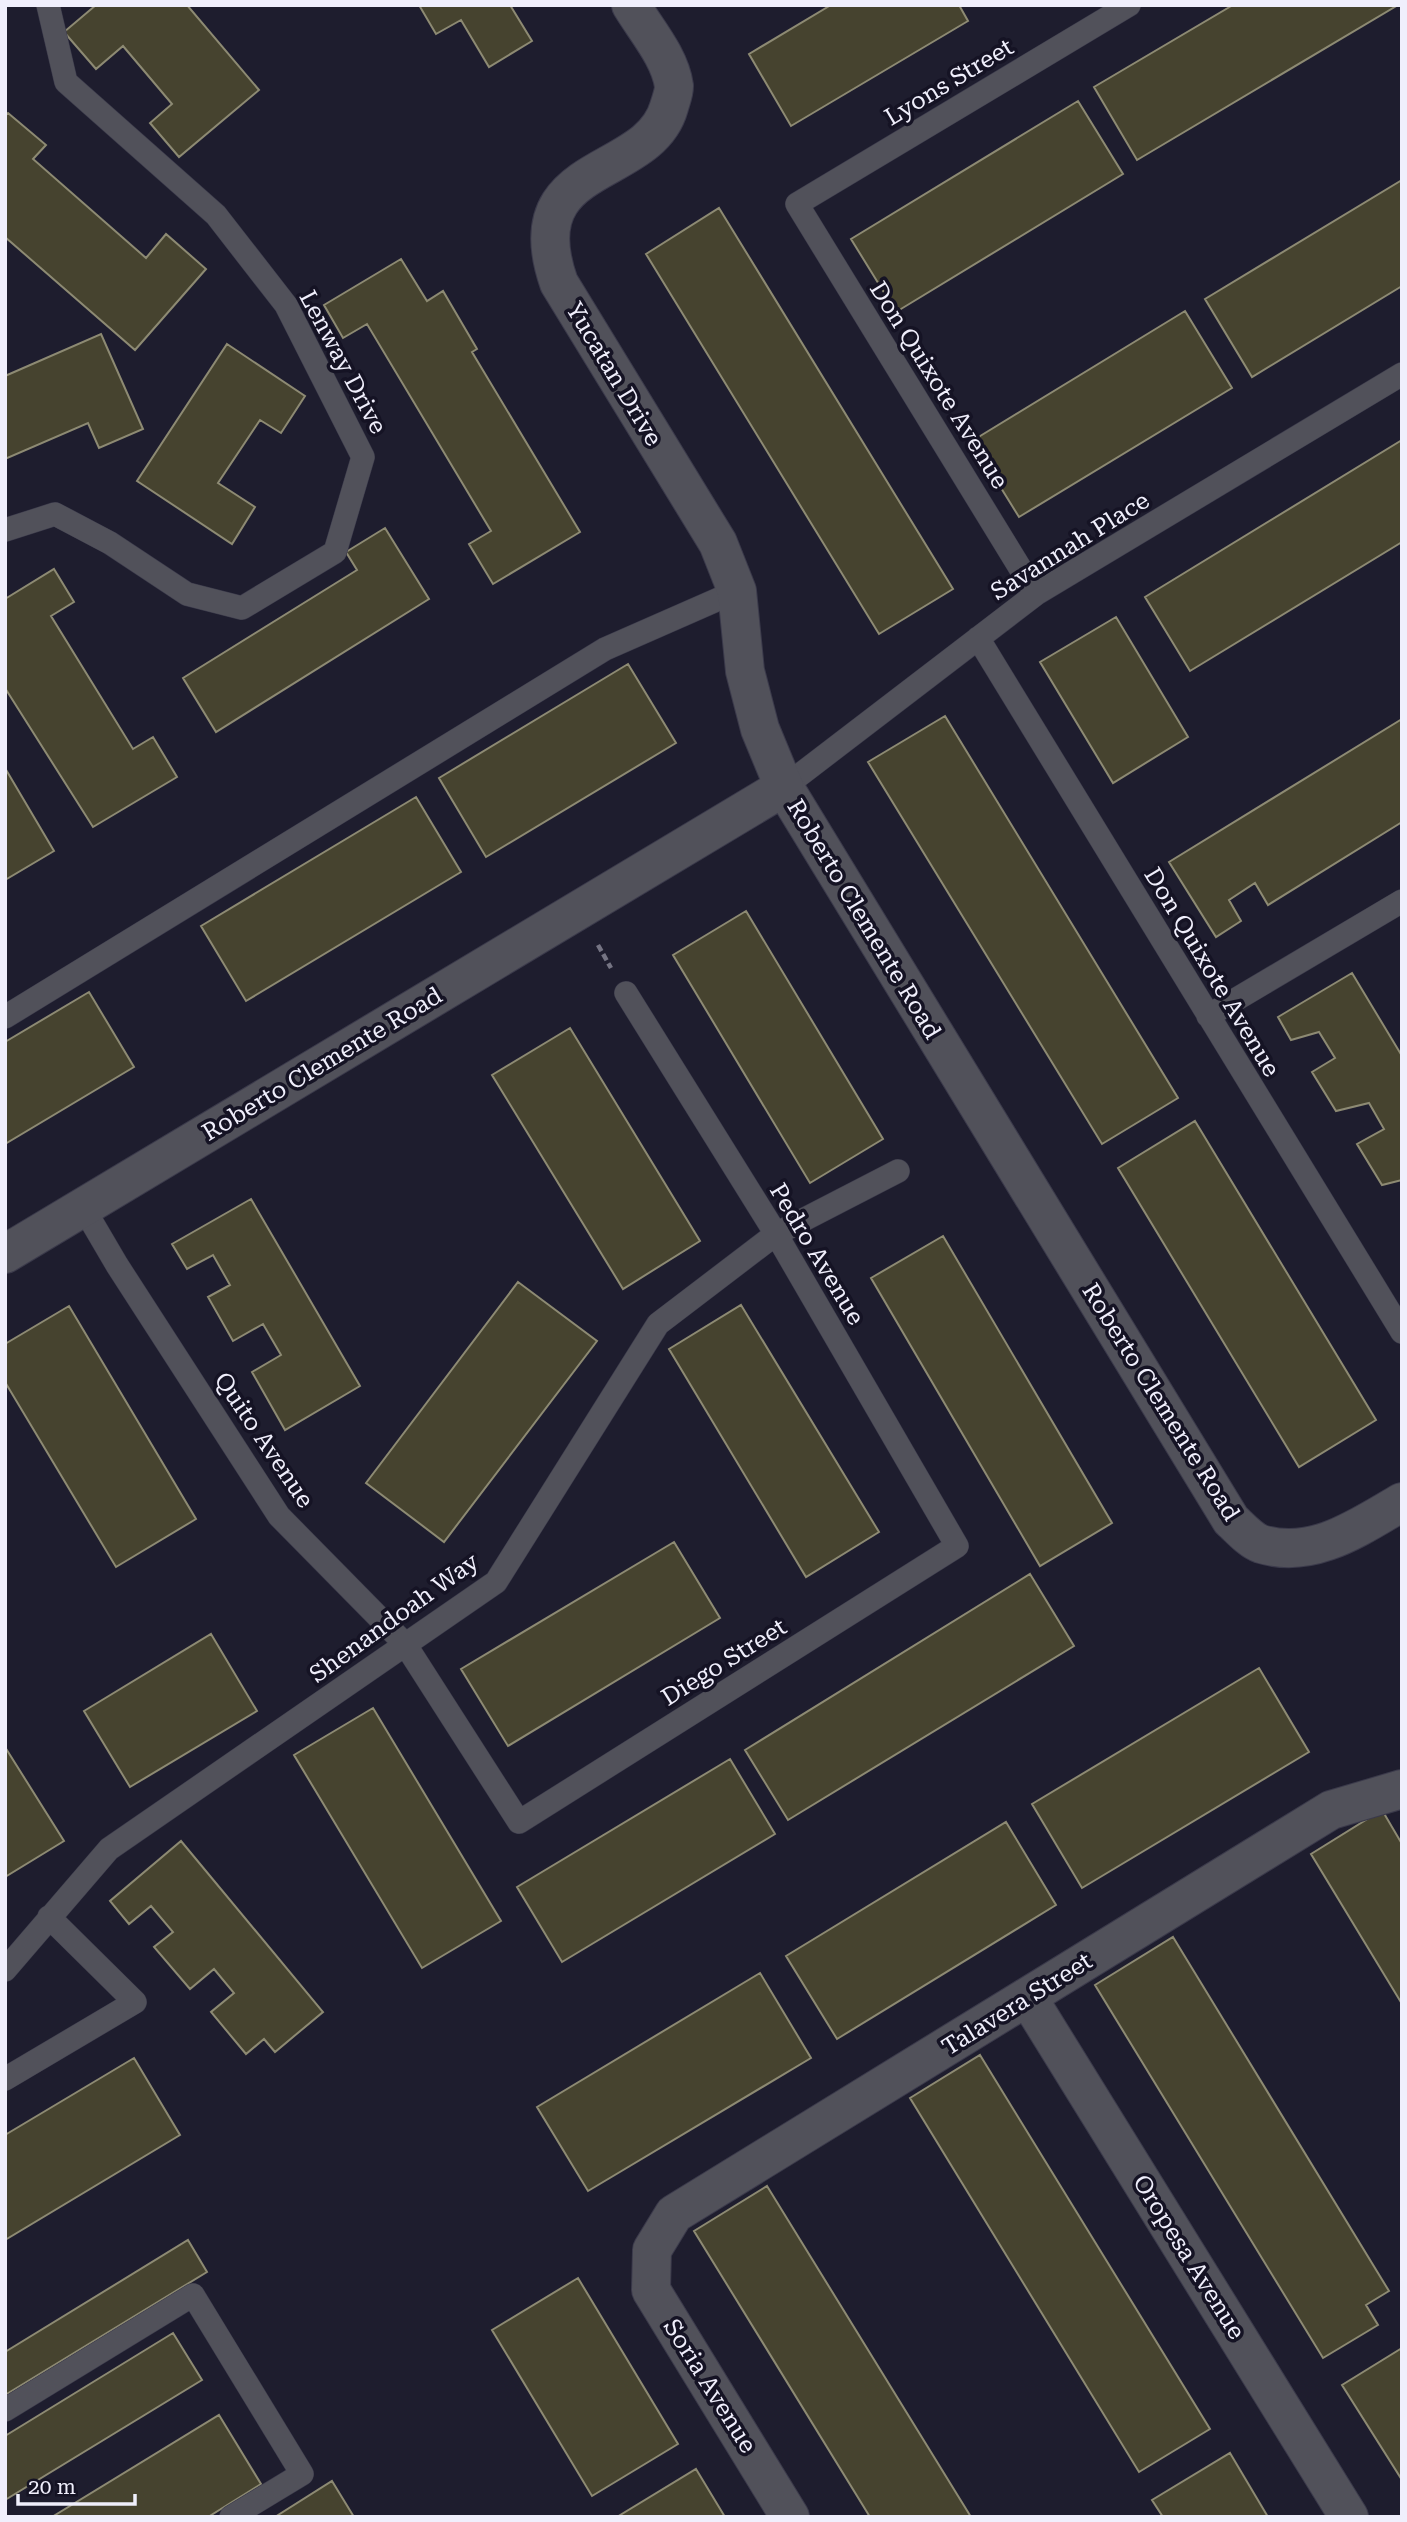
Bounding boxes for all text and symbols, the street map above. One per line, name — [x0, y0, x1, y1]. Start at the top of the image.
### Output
street label: Lyons Street — [880, 33, 1018, 131]
street label: Don Quixote Avenue — [864, 276, 1014, 494]
street label: Lenway Drive — [293, 286, 393, 438]
street label: Yucatan Drive — [560, 297, 668, 451]
street label: Savannah Place — [986, 486, 1154, 606]
street label: Roberto Clemente Road — [781, 794, 947, 1044]
street label: Don Quixote Avenue — [1138, 862, 1286, 1082]
street label: Roberto Clemente Road — [197, 981, 447, 1147]
street label: Pedro Avenue — [764, 1178, 870, 1330]
street label: Roberto Clemente Road — [1076, 1278, 1246, 1526]
street label: Quito Avenue — [208, 1367, 320, 1513]
street label: Shenandoah Way — [304, 1547, 485, 1689]
street label: Diego Street — [656, 1612, 792, 1711]
street label: Talavera Street — [937, 1947, 1097, 2061]
street label: Oropesa Avenue — [1127, 2170, 1251, 2344]
street label: Soria Avenue — [658, 2314, 762, 2458]
scale bar — [18, 2462, 135, 2506]
text: 20 m — [28, 2475, 76, 2499]

